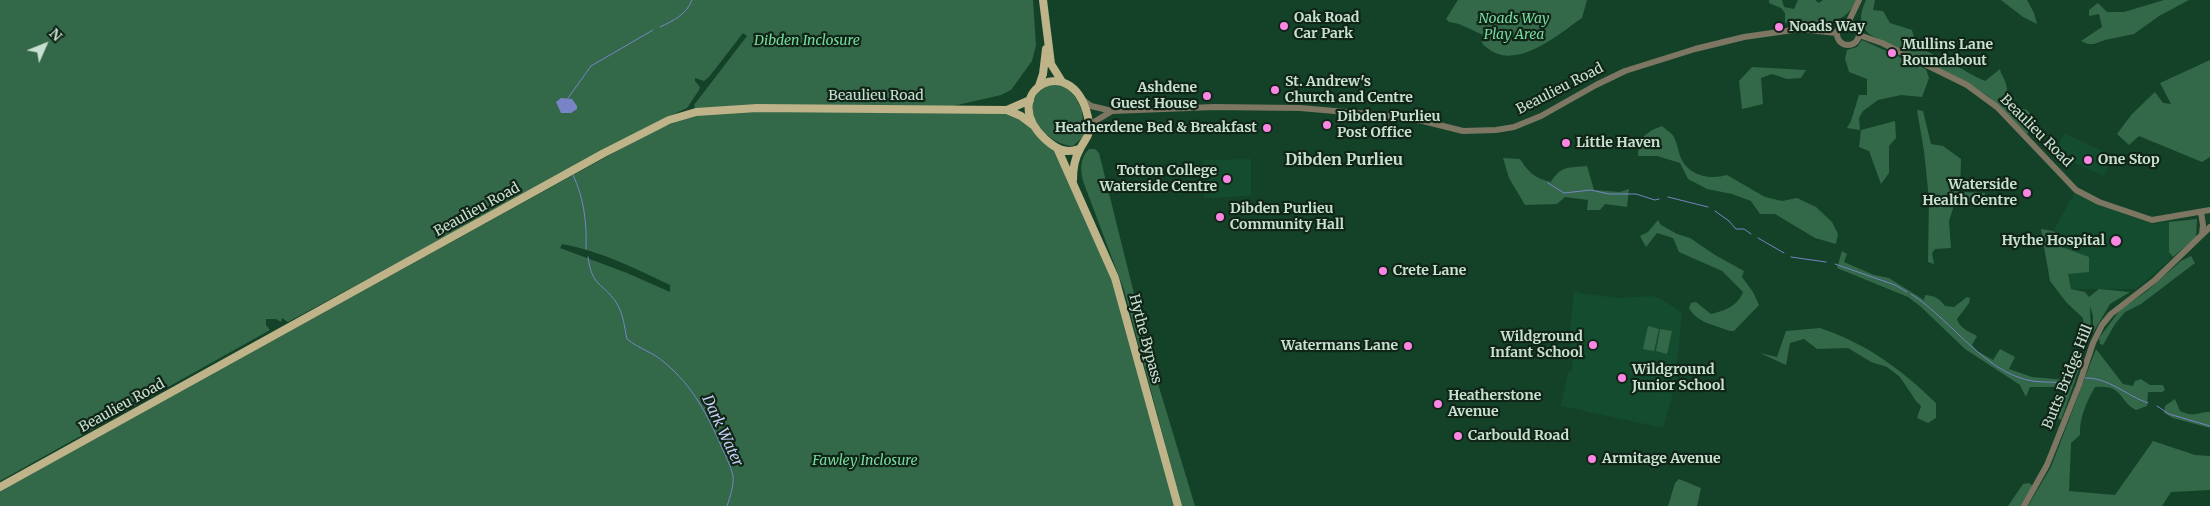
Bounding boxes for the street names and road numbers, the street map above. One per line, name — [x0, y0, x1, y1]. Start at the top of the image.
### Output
street label: Beaulieu Road — [1514, 60, 1606, 118]
street label: Beaulieu Road — [828, 88, 924, 104]
street label: Beaulieu Road — [1996, 91, 2076, 171]
street label: Beaulieu Road — [431, 180, 523, 240]
street label: Hythe Bypass — [1125, 292, 1165, 386]
street label: Butts Bridge Hill — [2039, 322, 2097, 432]
street label: Beaulieu Road — [76, 376, 168, 436]

